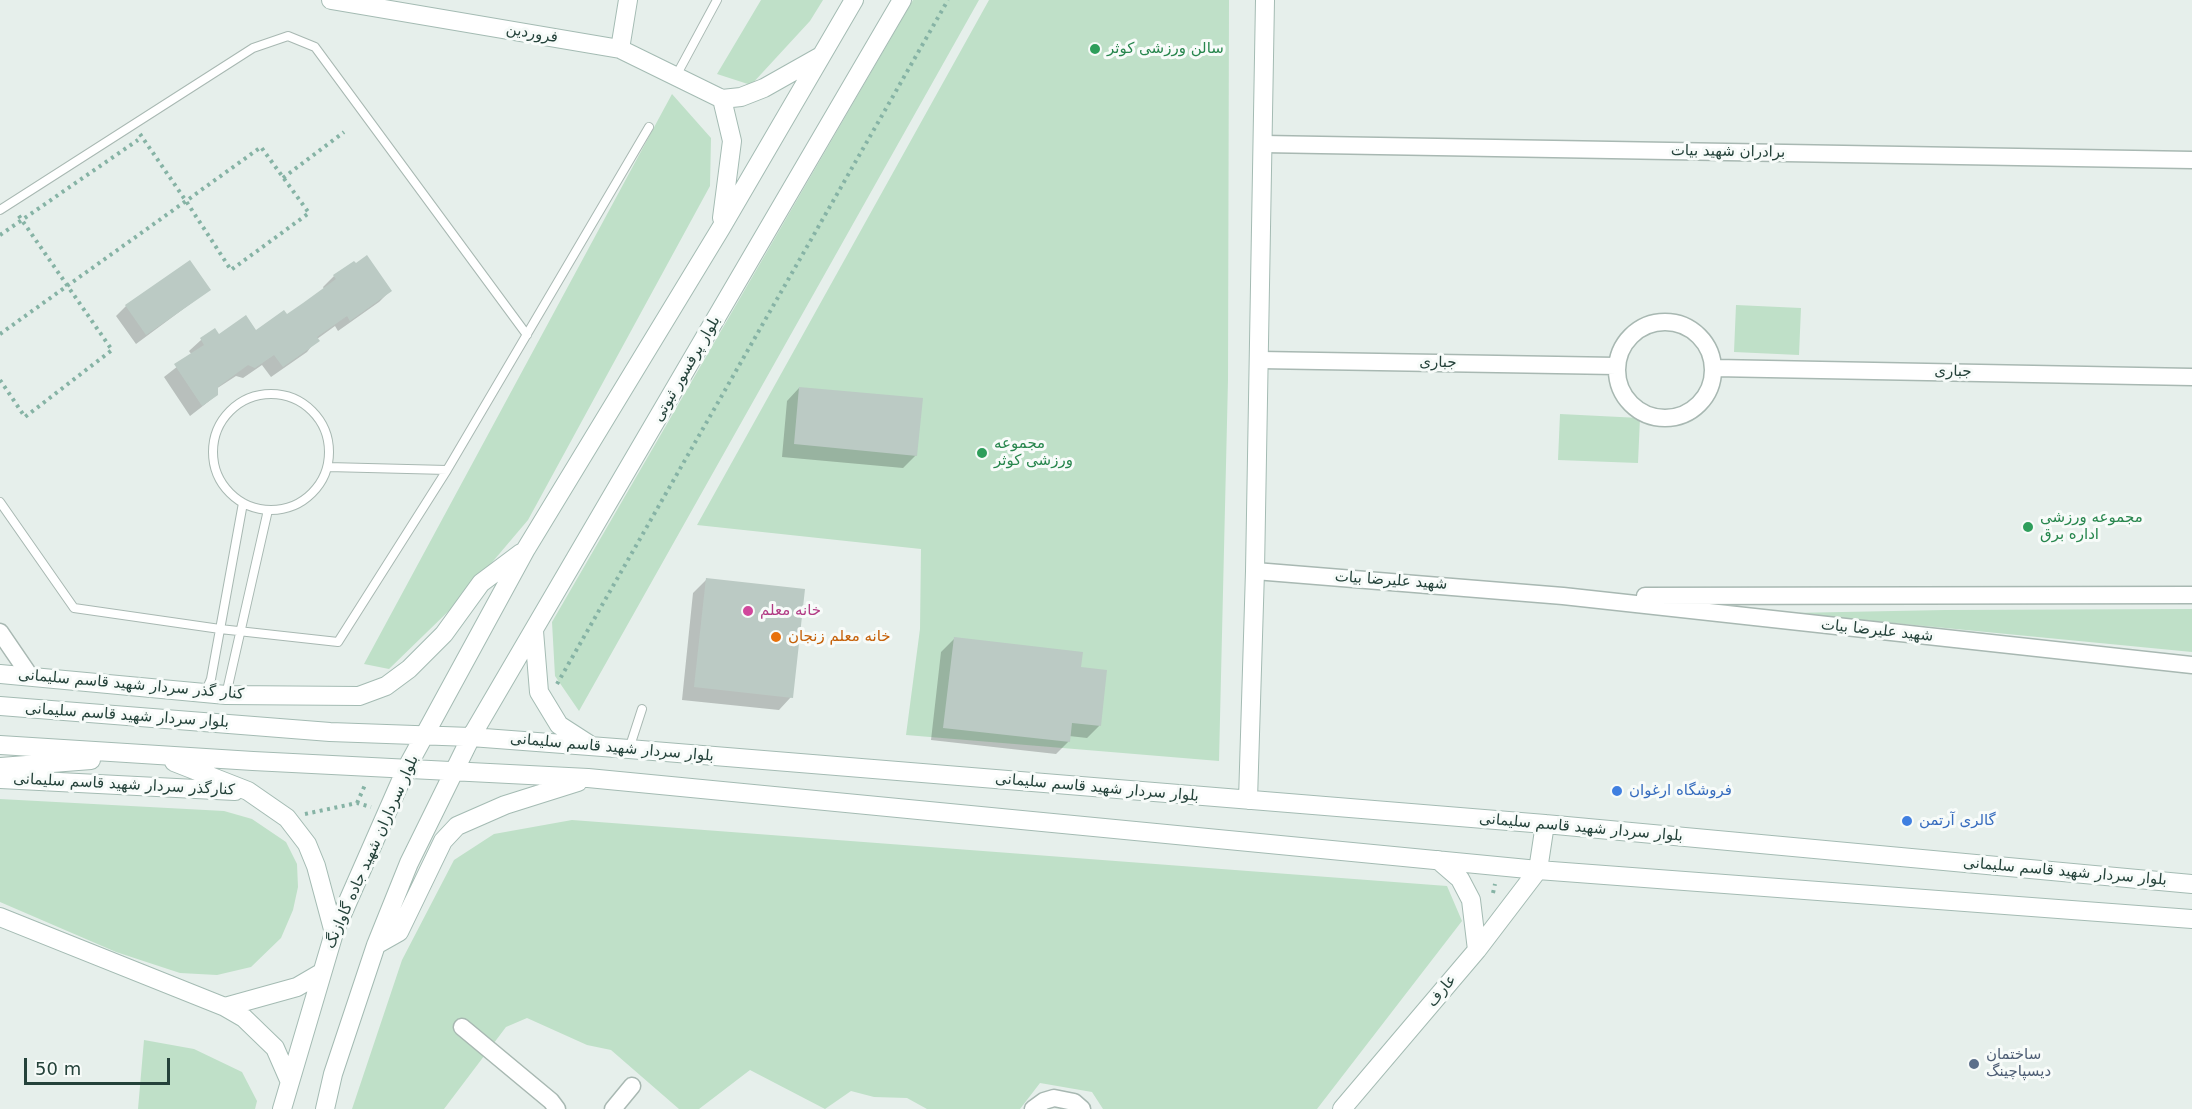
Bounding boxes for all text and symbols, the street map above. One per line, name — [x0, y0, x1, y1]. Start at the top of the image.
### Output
street label: فروردین — [505, 21, 559, 47]
place label: سالن ورزشی کوثر — [1107, 40, 1224, 58]
marker: سالن ورزشی کوثر — [1088, 42, 1102, 56]
street label: برادران شهید بیات — [1671, 142, 1785, 162]
street label: بلوار پرفسور ثبوتی — [649, 313, 725, 425]
street label: جباری — [1419, 354, 1457, 372]
street label: جباری — [1934, 363, 1972, 381]
place label: مجموعه ورزشی کوثر — [994, 435, 1073, 470]
marker: مجموعه ورزشی کوثر — [975, 446, 989, 460]
place label: مجموعه ورزشی اداره برق — [2040, 509, 2143, 544]
marker: مجموعه ورزشی اداره برق — [2021, 520, 2035, 534]
street label: شهید علیرضا بیات — [1334, 568, 1448, 594]
place label: خانه معلم — [760, 602, 821, 620]
marker: خانه معلم — [741, 604, 755, 618]
street label: شهید علیرضا بیات — [1820, 616, 1934, 646]
place label: خانه معلم زنجان — [788, 628, 891, 646]
marker: خانه معلم زنجان — [769, 630, 783, 644]
street label: کنار گذر سردار شهید قاسم سلیمانی — [17, 666, 245, 704]
street label: بلوار سردار شهید قاسم سلیمانی — [24, 700, 230, 732]
street label: بلوار سردار شهید قاسم سلیمانی — [509, 730, 715, 766]
street label: بلوار سرداران شهید جاده گاوازنگ — [321, 753, 423, 951]
street label: کنارگذر سردار شهید قاسم سلیمانی — [13, 770, 235, 800]
street label: بلوار سردار شهید قاسم سلیمانی — [994, 770, 1200, 806]
place label: فروشگاه ارغوان — [1629, 782, 1732, 800]
marker: فروشگاه ارغوان — [1610, 784, 1624, 798]
street label: بلوار سردار شهید قاسم سلیمانی — [1478, 810, 1684, 846]
place label: گالری آرتمن — [1919, 812, 1996, 830]
marker: گالری آرتمن — [1900, 814, 1914, 828]
street label: بلوار سردار شهید قاسم سلیمانی — [1962, 854, 2168, 890]
street label: عارف — [1423, 971, 1461, 1011]
scale bar — [27, 1046, 172, 1084]
place label: ساختمان دیسپاچینگ — [1986, 1046, 2051, 1081]
marker: ساختمان دیسپاچینگ — [1967, 1057, 1981, 1071]
text: 50 m — [35, 1058, 81, 1079]

